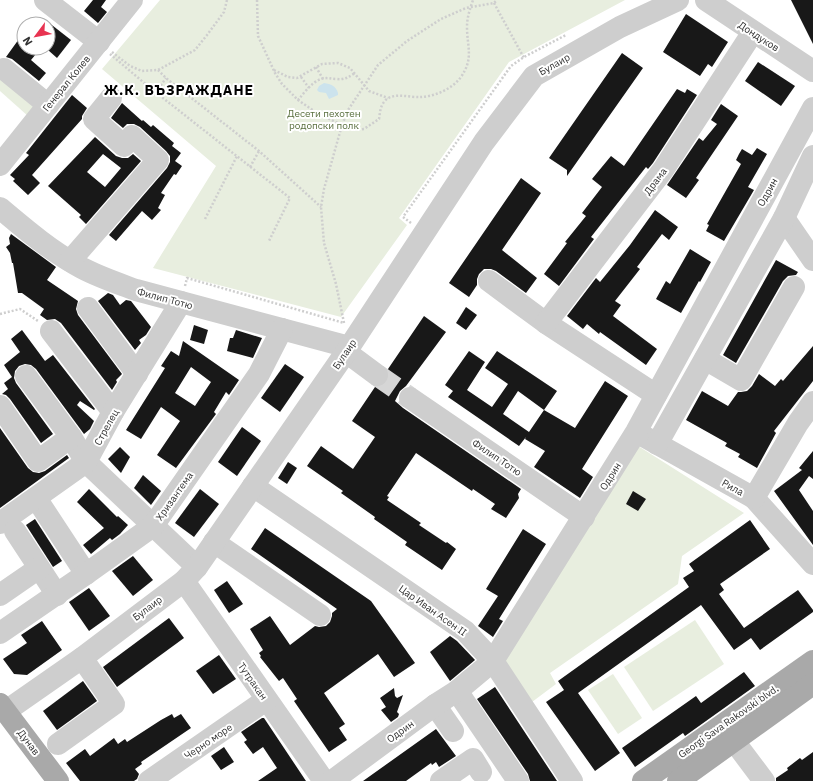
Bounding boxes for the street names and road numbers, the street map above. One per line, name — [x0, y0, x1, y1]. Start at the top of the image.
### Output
street label: Дондуков — [736, 18, 782, 54]
street label: Булаир — [536, 50, 572, 78]
street label: Генерал Колев — [40, 53, 93, 114]
street label: Драма — [641, 165, 670, 197]
street label: Одрин — [754, 176, 781, 209]
street label: Филип Тотю — [136, 285, 194, 312]
street label: Булаир — [330, 336, 359, 372]
street label: Стрелец — [91, 407, 122, 448]
street label: Филип Тотю — [469, 436, 524, 479]
street label: Одрин — [597, 460, 624, 493]
street label: Хризантема — [153, 469, 196, 523]
street label: Рила — [720, 476, 747, 499]
street label: Цар Иван Асен II — [396, 582, 469, 639]
street label: Булаир — [130, 593, 165, 624]
street label: Тутракан — [235, 660, 270, 703]
street label: Georgi Sava Rakovski blvd. — [676, 682, 781, 761]
street label: Одрин — [384, 717, 417, 746]
street label: Черно море — [182, 720, 235, 762]
street label: Дунав — [15, 727, 43, 758]

